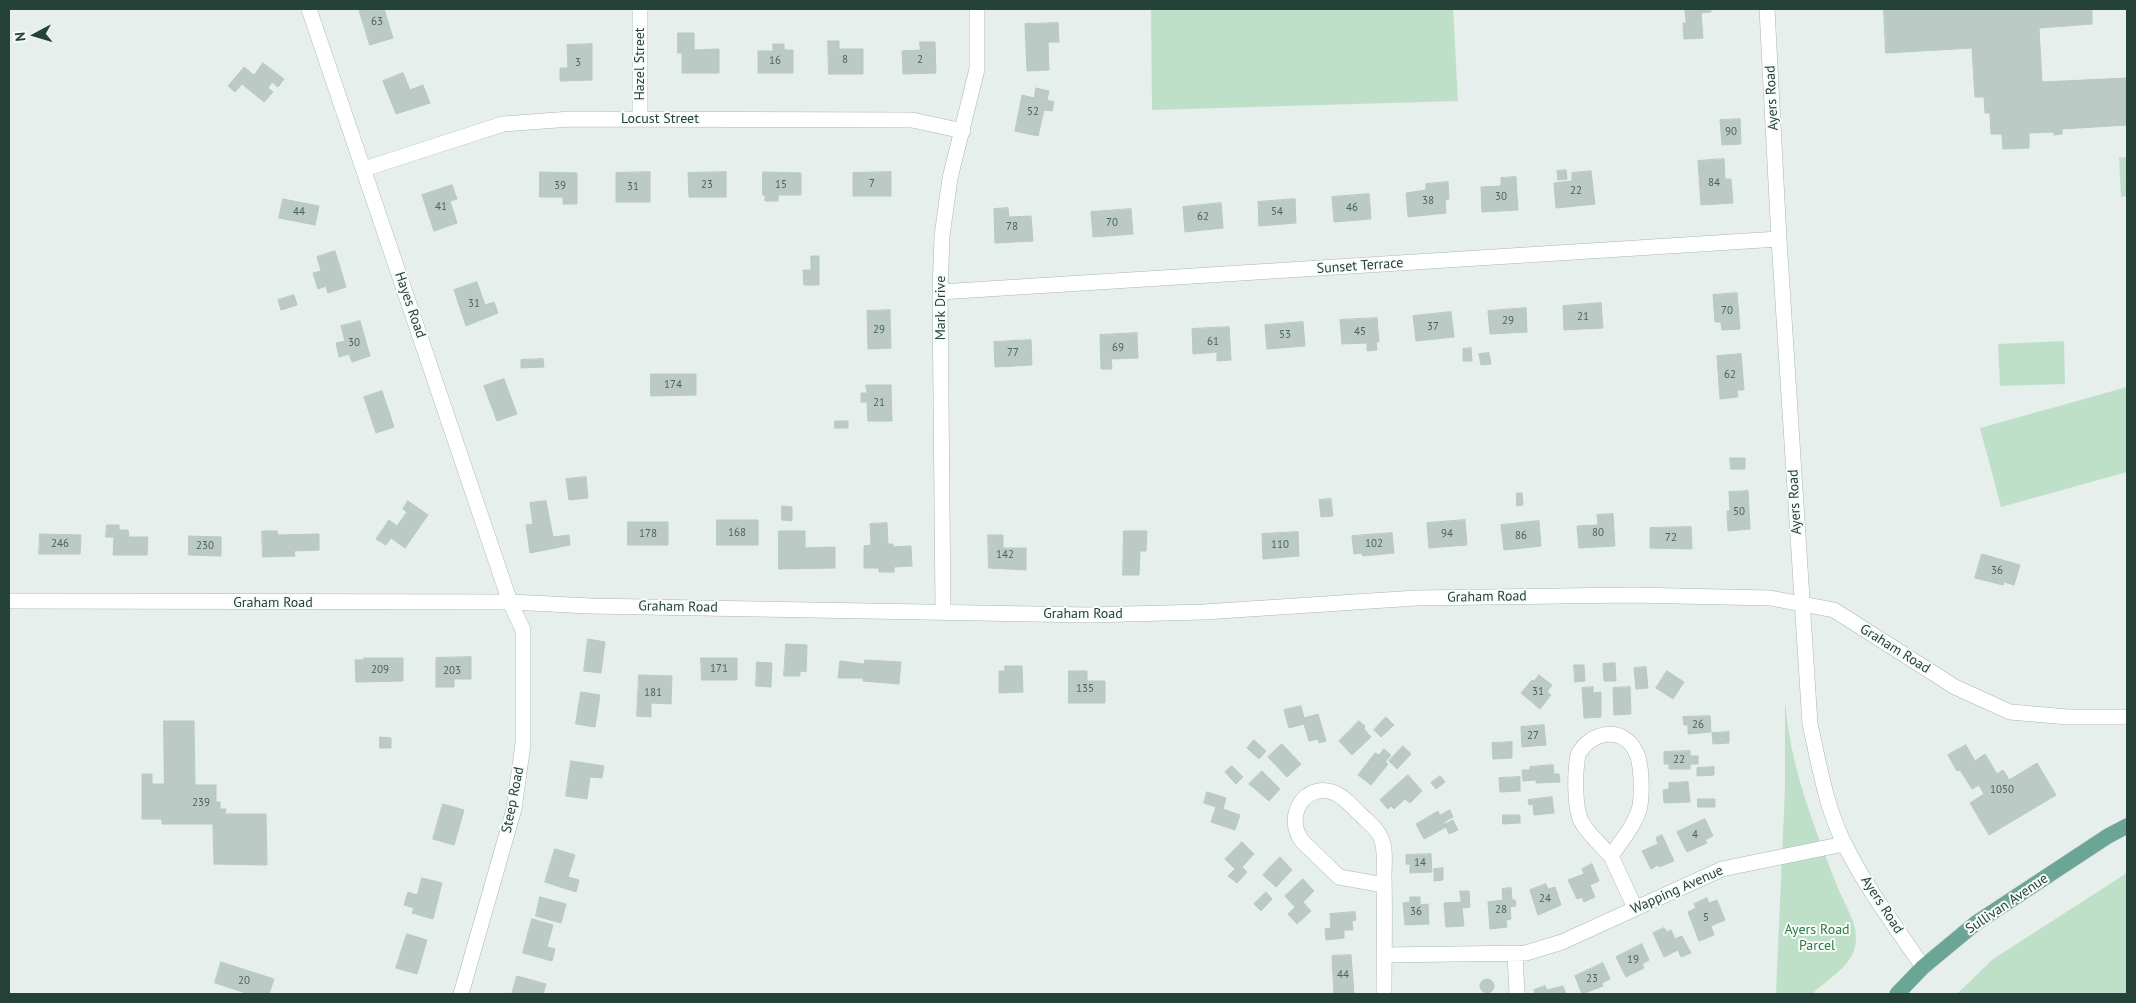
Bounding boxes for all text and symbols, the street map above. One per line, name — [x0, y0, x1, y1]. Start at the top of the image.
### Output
north arrow — [10, 10, 60, 60]
house number: 63 — [371, 15, 383, 29]
street label: Hazel Street — [632, 27, 648, 101]
text: N — [11, 31, 30, 42]
house number: 8 — [842, 53, 848, 67]
house number: 2 — [917, 53, 923, 67]
house number: 16 — [769, 54, 781, 68]
house number: 3 — [575, 56, 581, 70]
street label: Ayers Road — [1762, 65, 1782, 131]
house number: 52 — [1027, 105, 1039, 119]
street label: Locust Street — [621, 111, 699, 127]
house number: 90 — [1725, 125, 1737, 139]
house number: 84 — [1708, 176, 1720, 190]
house number: 7 — [869, 177, 875, 191]
house number: 23 — [701, 178, 713, 192]
house number: 15 — [775, 178, 787, 192]
house number: 39 — [554, 179, 566, 193]
house number: 31 — [627, 180, 639, 194]
house number: 22 — [1570, 184, 1582, 198]
house number: 30 — [1495, 190, 1507, 204]
house number: 38 — [1422, 194, 1434, 208]
house number: 41 — [435, 200, 447, 214]
house number: 46 — [1346, 201, 1358, 215]
house number: 44 — [293, 205, 305, 219]
house number: 54 — [1271, 205, 1283, 219]
house number: 62 — [1197, 210, 1209, 224]
house number: 70 — [1106, 216, 1118, 230]
house number: 78 — [1006, 220, 1018, 234]
street label: Sunset Terrace — [1316, 255, 1404, 277]
street label: Hayes Road — [391, 270, 429, 340]
street label: Mark Drive — [933, 276, 949, 340]
house number: 31 — [468, 297, 480, 311]
house number: 70 — [1721, 304, 1733, 318]
house number: 21 — [1577, 310, 1589, 324]
house number: 29 — [1502, 314, 1514, 328]
house number: 37 — [1427, 320, 1439, 334]
house number: 29 — [873, 323, 885, 337]
house number: 45 — [1354, 325, 1366, 339]
house number: 53 — [1279, 328, 1291, 342]
house number: 61 — [1207, 335, 1219, 349]
house number: 30 — [348, 336, 360, 350]
house number: 69 — [1112, 341, 1124, 355]
house number: 77 — [1007, 346, 1019, 360]
house number: 62 — [1724, 368, 1736, 382]
house number: 174 — [664, 378, 682, 392]
house number: 21 — [873, 396, 885, 410]
street label: Ayers Road — [1785, 469, 1805, 535]
house number: 50 — [1733, 505, 1745, 519]
house number: 168 — [728, 526, 746, 540]
house number: 80 — [1592, 526, 1604, 540]
house number: 178 — [639, 527, 657, 541]
house number: 94 — [1441, 527, 1453, 541]
house number: 86 — [1515, 529, 1527, 543]
house number: 72 — [1665, 531, 1677, 545]
house number: 246 — [51, 537, 69, 551]
house number: 102 — [1365, 537, 1383, 551]
house number: 110 — [1271, 538, 1289, 552]
house number: 230 — [196, 539, 214, 553]
house number: 142 — [996, 548, 1014, 562]
house number: 36 — [1991, 564, 2003, 578]
street label: Graham Road — [1447, 588, 1527, 606]
street label: Graham Road — [233, 595, 313, 611]
street label: Graham Road — [638, 598, 718, 616]
street label: Graham Road — [1043, 606, 1123, 622]
street label: Graham Road — [1857, 621, 1933, 677]
house number: 171 — [710, 662, 728, 676]
house number: 209 — [371, 663, 389, 677]
house number: 203 — [443, 664, 461, 678]
house number: 135 — [1076, 682, 1094, 696]
house number: 31 — [1532, 685, 1544, 699]
house number: 181 — [644, 686, 662, 700]
house number: 26 — [1692, 718, 1704, 732]
house number: 27 — [1527, 729, 1539, 743]
house number: 22 — [1673, 753, 1685, 767]
street label: Steep Road — [498, 765, 528, 835]
house number: 1050 — [1990, 783, 2014, 797]
house number: 239 — [192, 796, 210, 810]
house number: 4 — [1692, 828, 1698, 842]
house number: 14 — [1414, 856, 1426, 870]
street label: Wapping Avenue — [1628, 862, 1726, 918]
street label: Sullivan Avenue — [1963, 870, 2051, 938]
street label: Ayers Road — [1857, 873, 1907, 937]
house number: 24 — [1539, 892, 1551, 906]
house number: 28 — [1495, 903, 1507, 917]
house number: 36 — [1410, 905, 1422, 919]
house number: 5 — [1703, 911, 1709, 925]
park label: Ayers Road Parcel — [1784, 922, 1850, 954]
house number: 19 — [1627, 953, 1639, 967]
house number: 44 — [1337, 968, 1349, 982]
house number: 23 — [1586, 972, 1598, 986]
house number: 20 — [238, 974, 250, 988]

